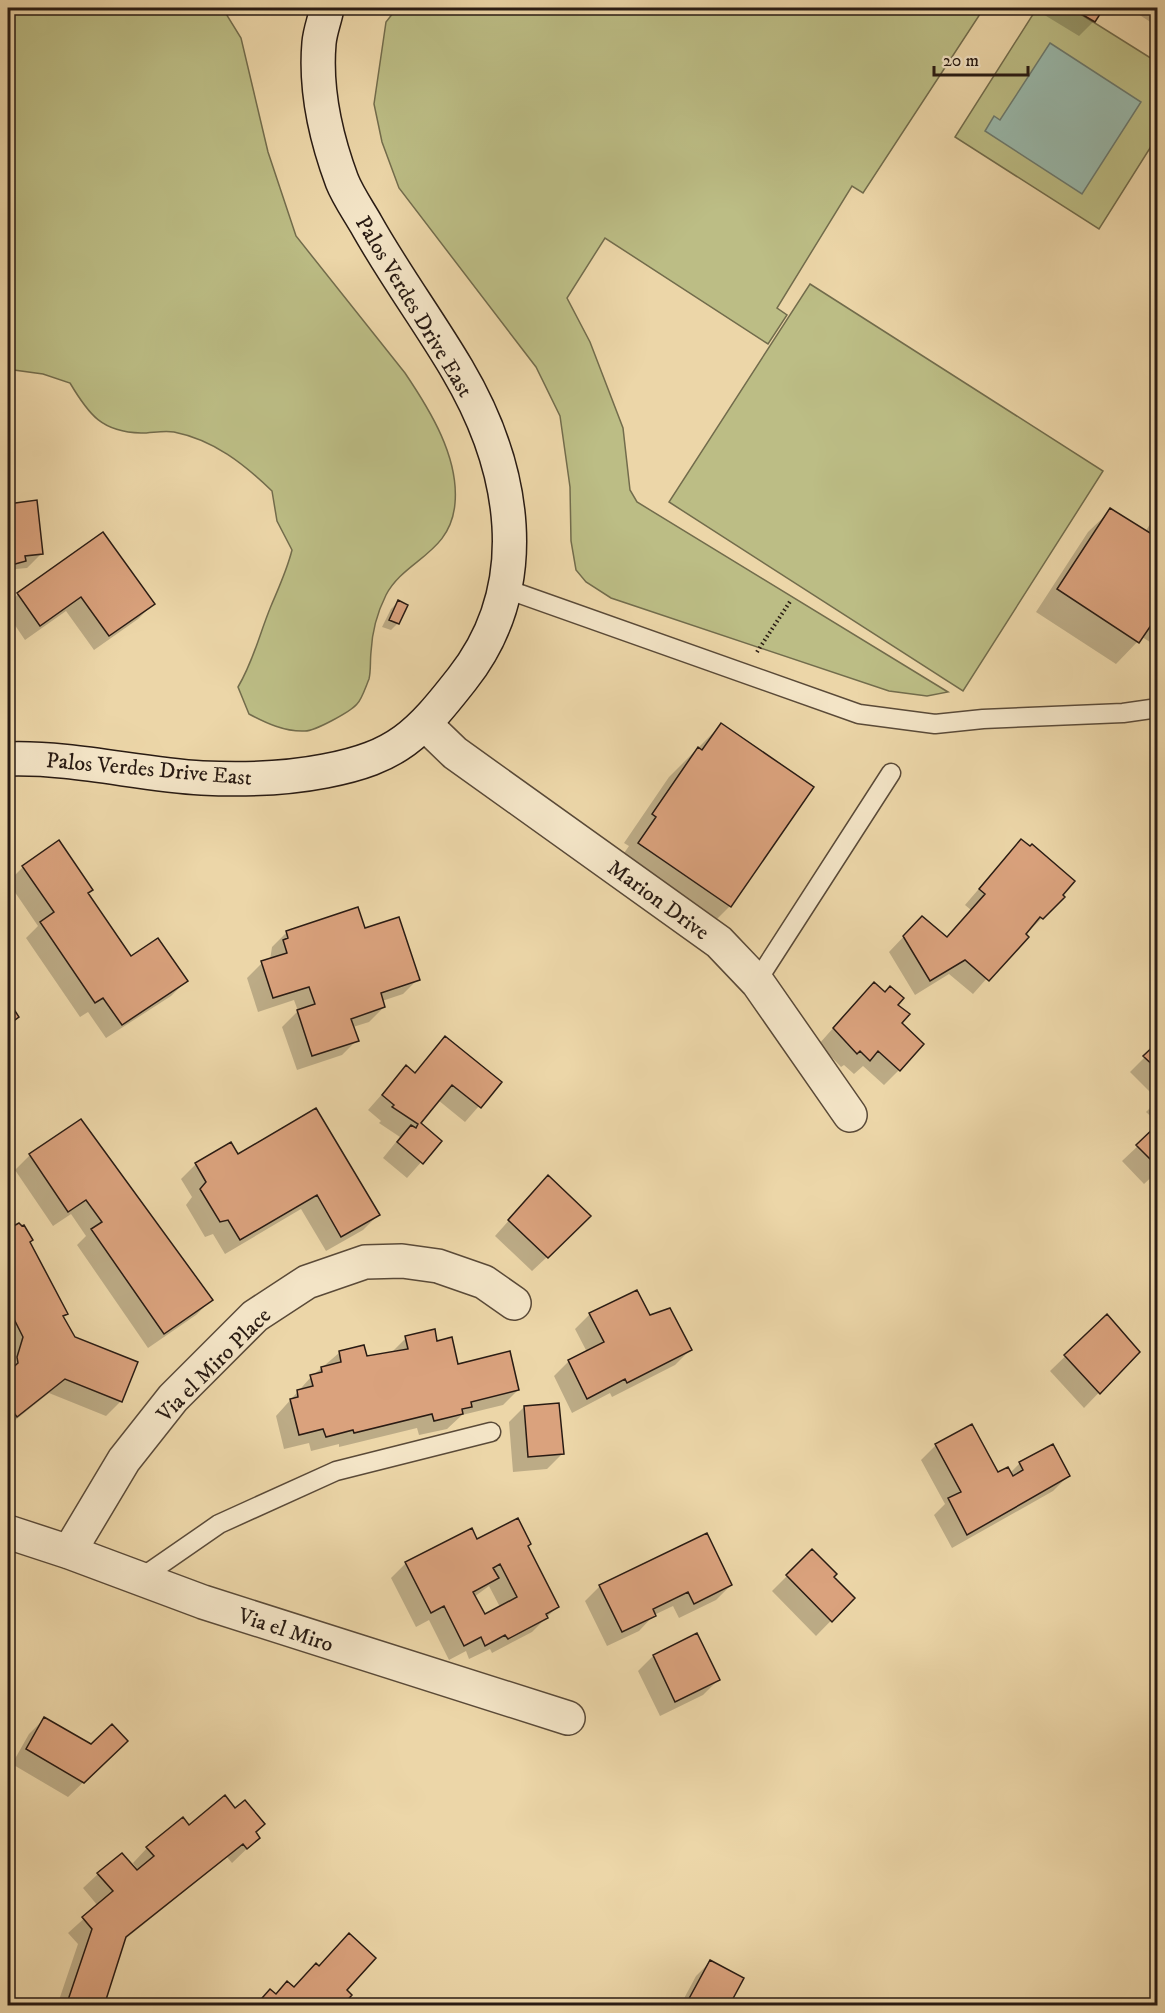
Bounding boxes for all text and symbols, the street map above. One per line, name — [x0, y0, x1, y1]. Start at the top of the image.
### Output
scale bar — [934, 39, 1028, 77]
text: 20 m — [943, 50, 979, 72]
street label: Palos Verdes Drive East — [349, 211, 478, 402]
street label: Palos Verdes Drive East — [45, 747, 253, 792]
street label: Marion Drive — [602, 854, 714, 946]
street label: Via el Miro Place — [151, 1302, 277, 1429]
street label: Via el Miro — [234, 1602, 337, 1658]

